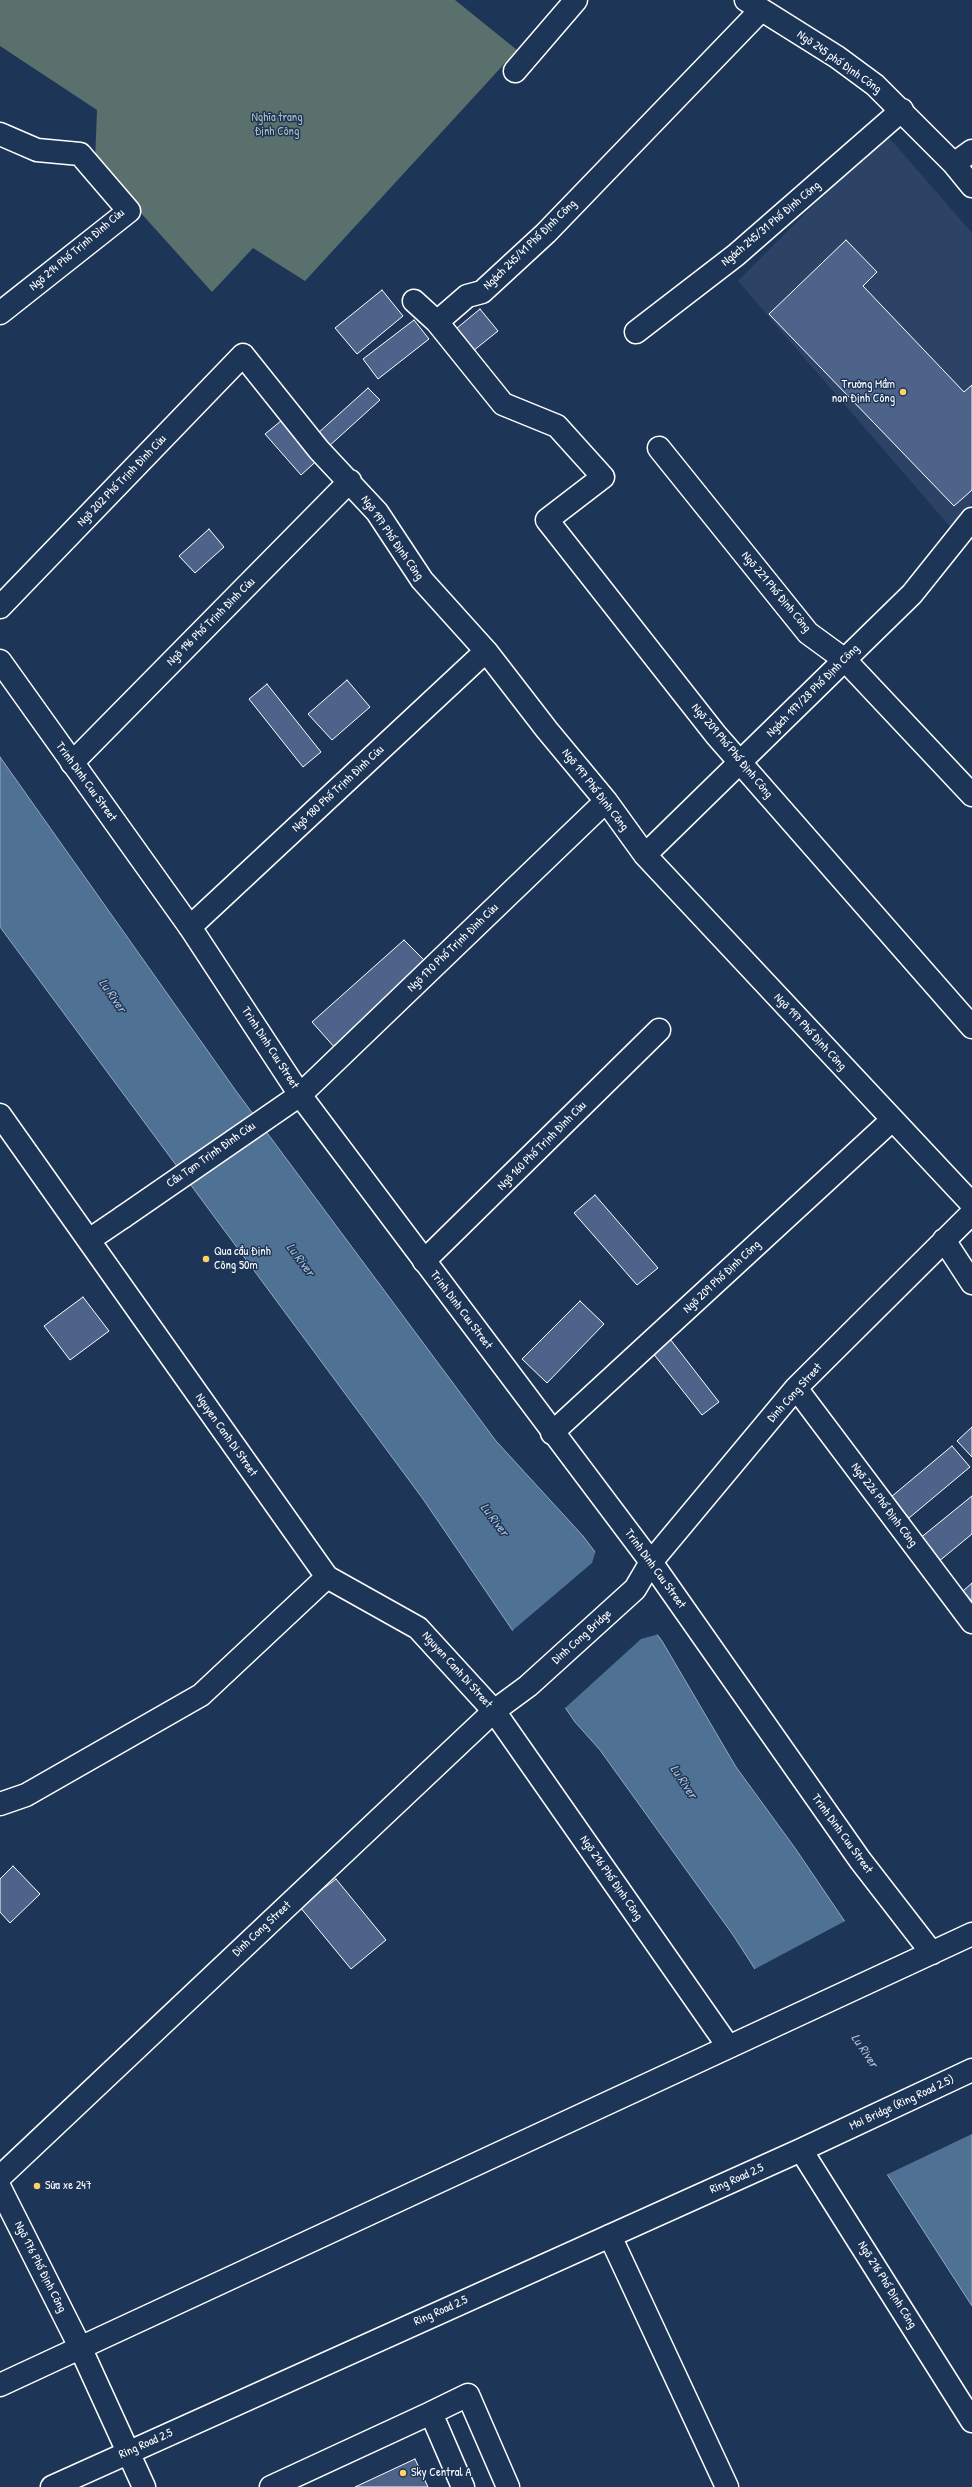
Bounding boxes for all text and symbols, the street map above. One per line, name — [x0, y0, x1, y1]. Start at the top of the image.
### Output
street label: Ngõ 245 phố Định Công — [794, 28, 884, 96]
park label: Nghĩa trang Định Công — [251, 111, 303, 139]
street label: Ngách 245/31 Phố Định Công — [719, 178, 823, 270]
street label: Ngách 245/41 Phố ĐỊnh Công — [480, 197, 580, 293]
street label: Ngõ 214 Phố Trịnh Đình Cửu — [26, 206, 128, 294]
place label: Trường Mầm non Định Công — [832, 378, 895, 406]
marker: Trường Mầm non Định Công — [898, 387, 908, 397]
street label: Ngõ 202 Phố Trịnh Đình Cửu — [74, 432, 170, 530]
street label: Ngõ 197 Phố Định Công — [357, 493, 427, 583]
street label: Ngõ 221 Phố Định Công — [738, 549, 814, 635]
street label: Ngõ 196 Phố Trịnh Đình Cửu — [164, 575, 258, 669]
street label: Ngách 197/28 Phố Định Công — [764, 642, 862, 740]
street label: Ngõ 209 Phố Phố Định Công — [688, 701, 776, 801]
street label: Trinh Dinh Cuu Street — [52, 739, 120, 825]
street label: Ngõ 180 Phố Trịnh Đình Cửu — [289, 743, 387, 835]
street label: Ngõ 197 Phố Định Công — [559, 746, 631, 834]
street label: Ngõ 170 Phố Trịnh Đình Cửu — [404, 901, 502, 995]
water label: Lu River — [95, 976, 129, 1016]
street label: Ngõ 197 Phố Định Công — [771, 991, 849, 1073]
street label: Trinh Dinh Cuu Street — [238, 1004, 302, 1092]
street label: Ngõ 160 Phố Trịnh Đình Cửu — [495, 1099, 589, 1193]
street label: Cầu Tạm Trịnh Đình Cửu — [164, 1119, 258, 1191]
street label: Ngõ 209 Phố Định Công — [680, 1237, 764, 1317]
water label: Lu River — [283, 1240, 317, 1280]
place label: Qua cầu Định Công 50m — [214, 1245, 271, 1273]
marker: Qua cầu Định Công 50m — [201, 1254, 211, 1264]
street label: Trinh Dinh Cuu Street — [427, 1268, 495, 1352]
street label: Dinh Cong Street — [765, 1361, 825, 1425]
street label: Nguyen Canh Di Street — [192, 1391, 260, 1479]
street label: Ngõ 226 Phố Định Công — [848, 1460, 920, 1550]
water label: Lu River — [477, 1500, 511, 1540]
street label: Trinh Dinh Cuu Street — [621, 1526, 689, 1612]
street label: Dinh Cong Bridge — [549, 1607, 615, 1667]
street label: Nguyen Canh Di Street — [419, 1629, 495, 1711]
water label: Lu River — [666, 1762, 700, 1802]
street label: Trinh Dinh Cuu Street — [808, 1791, 876, 1877]
street label: Ngõ 216 Phố Định Công — [576, 1833, 646, 1923]
street label: Dinh Cong Street — [230, 1898, 294, 1960]
water label: Lu River — [847, 2031, 881, 2071]
street label: Moi Bridge (Ring Road 2.5) — [847, 2072, 957, 2134]
street label: Ring Road 2.5 — [708, 2161, 766, 2197]
place label: Sửa xe 247 — [45, 2179, 92, 2193]
marker: Sửa xe 247 — [32, 2181, 42, 2191]
street label: Ngõ 176 Phố Định Công — [11, 2219, 69, 2315]
street label: Ngõ 216 Phố Định Công — [854, 2239, 920, 2331]
street label: Ring Road 2.5 — [412, 2293, 470, 2329]
street label: Ring Road 2.5 — [117, 2426, 175, 2462]
place label: Sky Central A — [411, 2466, 471, 2480]
marker: Sky Central A — [398, 2468, 408, 2478]

